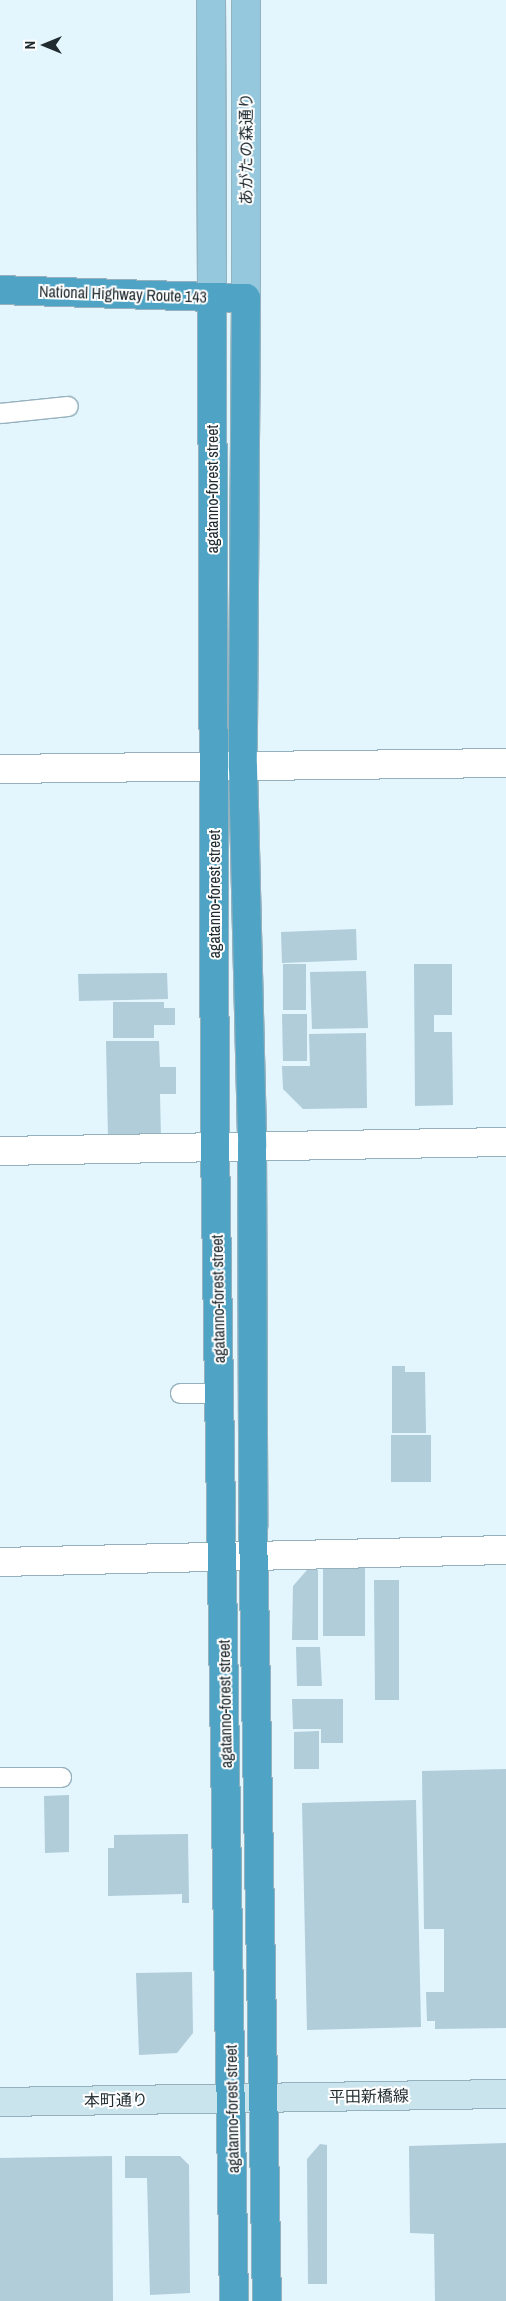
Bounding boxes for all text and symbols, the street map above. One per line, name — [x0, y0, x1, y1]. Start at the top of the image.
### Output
north arrow — [20, 20, 70, 70]
text: N — [21, 41, 39, 49]
street label: あがたの森通り — [236, 93, 256, 205]
street label: National Highway Route 143 — [39, 281, 207, 307]
street label: agatanno-forest street — [202, 425, 222, 553]
street label: agatanno-forest street — [204, 830, 224, 958]
street label: agatanno-forest street — [207, 1235, 229, 1363]
street label: agatanno-forest street — [214, 1640, 236, 1768]
street label: agatanno-forest street — [221, 2045, 243, 2173]
street label: 平田新橋線 — [329, 2086, 409, 2106]
street label: 本町通り — [84, 2090, 148, 2110]

